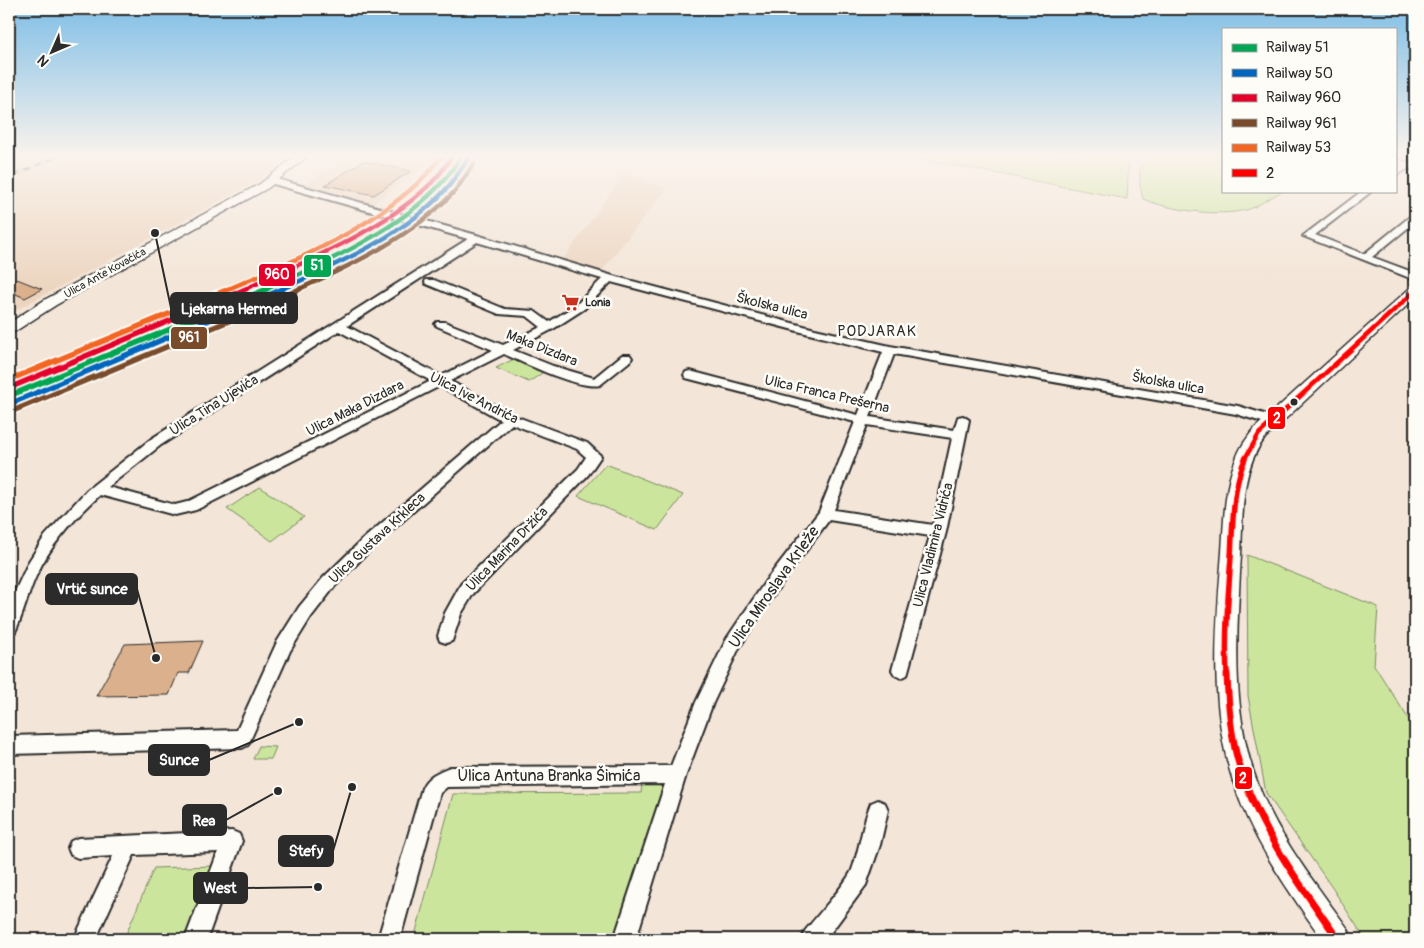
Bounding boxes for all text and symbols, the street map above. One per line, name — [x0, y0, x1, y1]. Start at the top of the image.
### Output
north arrow — [28, 28, 78, 78]
legend — [1222, 28, 1396, 192]
text: Railway 51 — [1266, 38, 1329, 57]
text: N — [34, 51, 53, 70]
text: Railway 50 — [1266, 64, 1333, 83]
text: Railway 960 — [1266, 88, 1341, 107]
text: Railway 961 — [1266, 114, 1337, 133]
text: Railway 53 — [1266, 138, 1331, 157]
text: 2 — [1266, 164, 1274, 183]
street label: Ulica Ante Kovačića — [62, 245, 148, 301]
line badge: 51 — [303, 254, 332, 278]
text: 51 — [310, 257, 324, 274]
line badge: 960 — [258, 263, 296, 287]
text: 960 — [265, 266, 290, 283]
street label: Školska ulica — [734, 288, 810, 323]
supermarket icon: Lonia — [561, 292, 581, 312]
callout: Ljekarna Hermed — [171, 293, 297, 323]
place label: Lonia — [585, 296, 610, 309]
text: Ljekarna Hermed — [181, 300, 287, 319]
district label: PODJARAK — [837, 322, 917, 341]
line badge: 961 — [170, 326, 208, 350]
street label: Maka Dizdara — [504, 326, 580, 370]
text: 961 — [179, 329, 199, 346]
street label: Školska ulica — [1131, 367, 1206, 398]
street label: Ulica Ive Andrića — [427, 368, 521, 428]
street label: Ulica Tina Ujevića — [167, 371, 261, 439]
street label: Ulica Franca Prešerna — [763, 371, 891, 417]
street label: Ulica Maka Dizdara — [303, 376, 407, 440]
unlabelled marker — [1289, 397, 1299, 407]
line badge: 2 — [1267, 406, 1286, 430]
text: 2 — [1273, 410, 1281, 427]
street label: Ulica Vladimira Vidrića — [909, 481, 957, 609]
street label: Ulica Gustava Krkleca — [325, 489, 429, 587]
street label: Ulica Marina Držića — [463, 503, 551, 595]
street label: Ulica Miroslava Krleže — [724, 522, 824, 652]
callout: Vrtić sunce — [46, 574, 137, 604]
text: Vrtić sunce — [56, 580, 128, 599]
callout: Sunce — [149, 745, 209, 775]
text: Sunce — [159, 751, 200, 770]
street label: Ulica Antuna Branka Šimića — [457, 765, 641, 786]
line badge: 2 — [1234, 766, 1253, 790]
text: 2 — [1239, 770, 1247, 787]
callout: Rea — [183, 805, 226, 835]
text: Rea — [192, 812, 216, 831]
callout: Stefy — [279, 836, 333, 866]
text: Stefy — [289, 842, 324, 861]
callout: West — [194, 873, 247, 903]
text: West — [204, 879, 237, 898]

